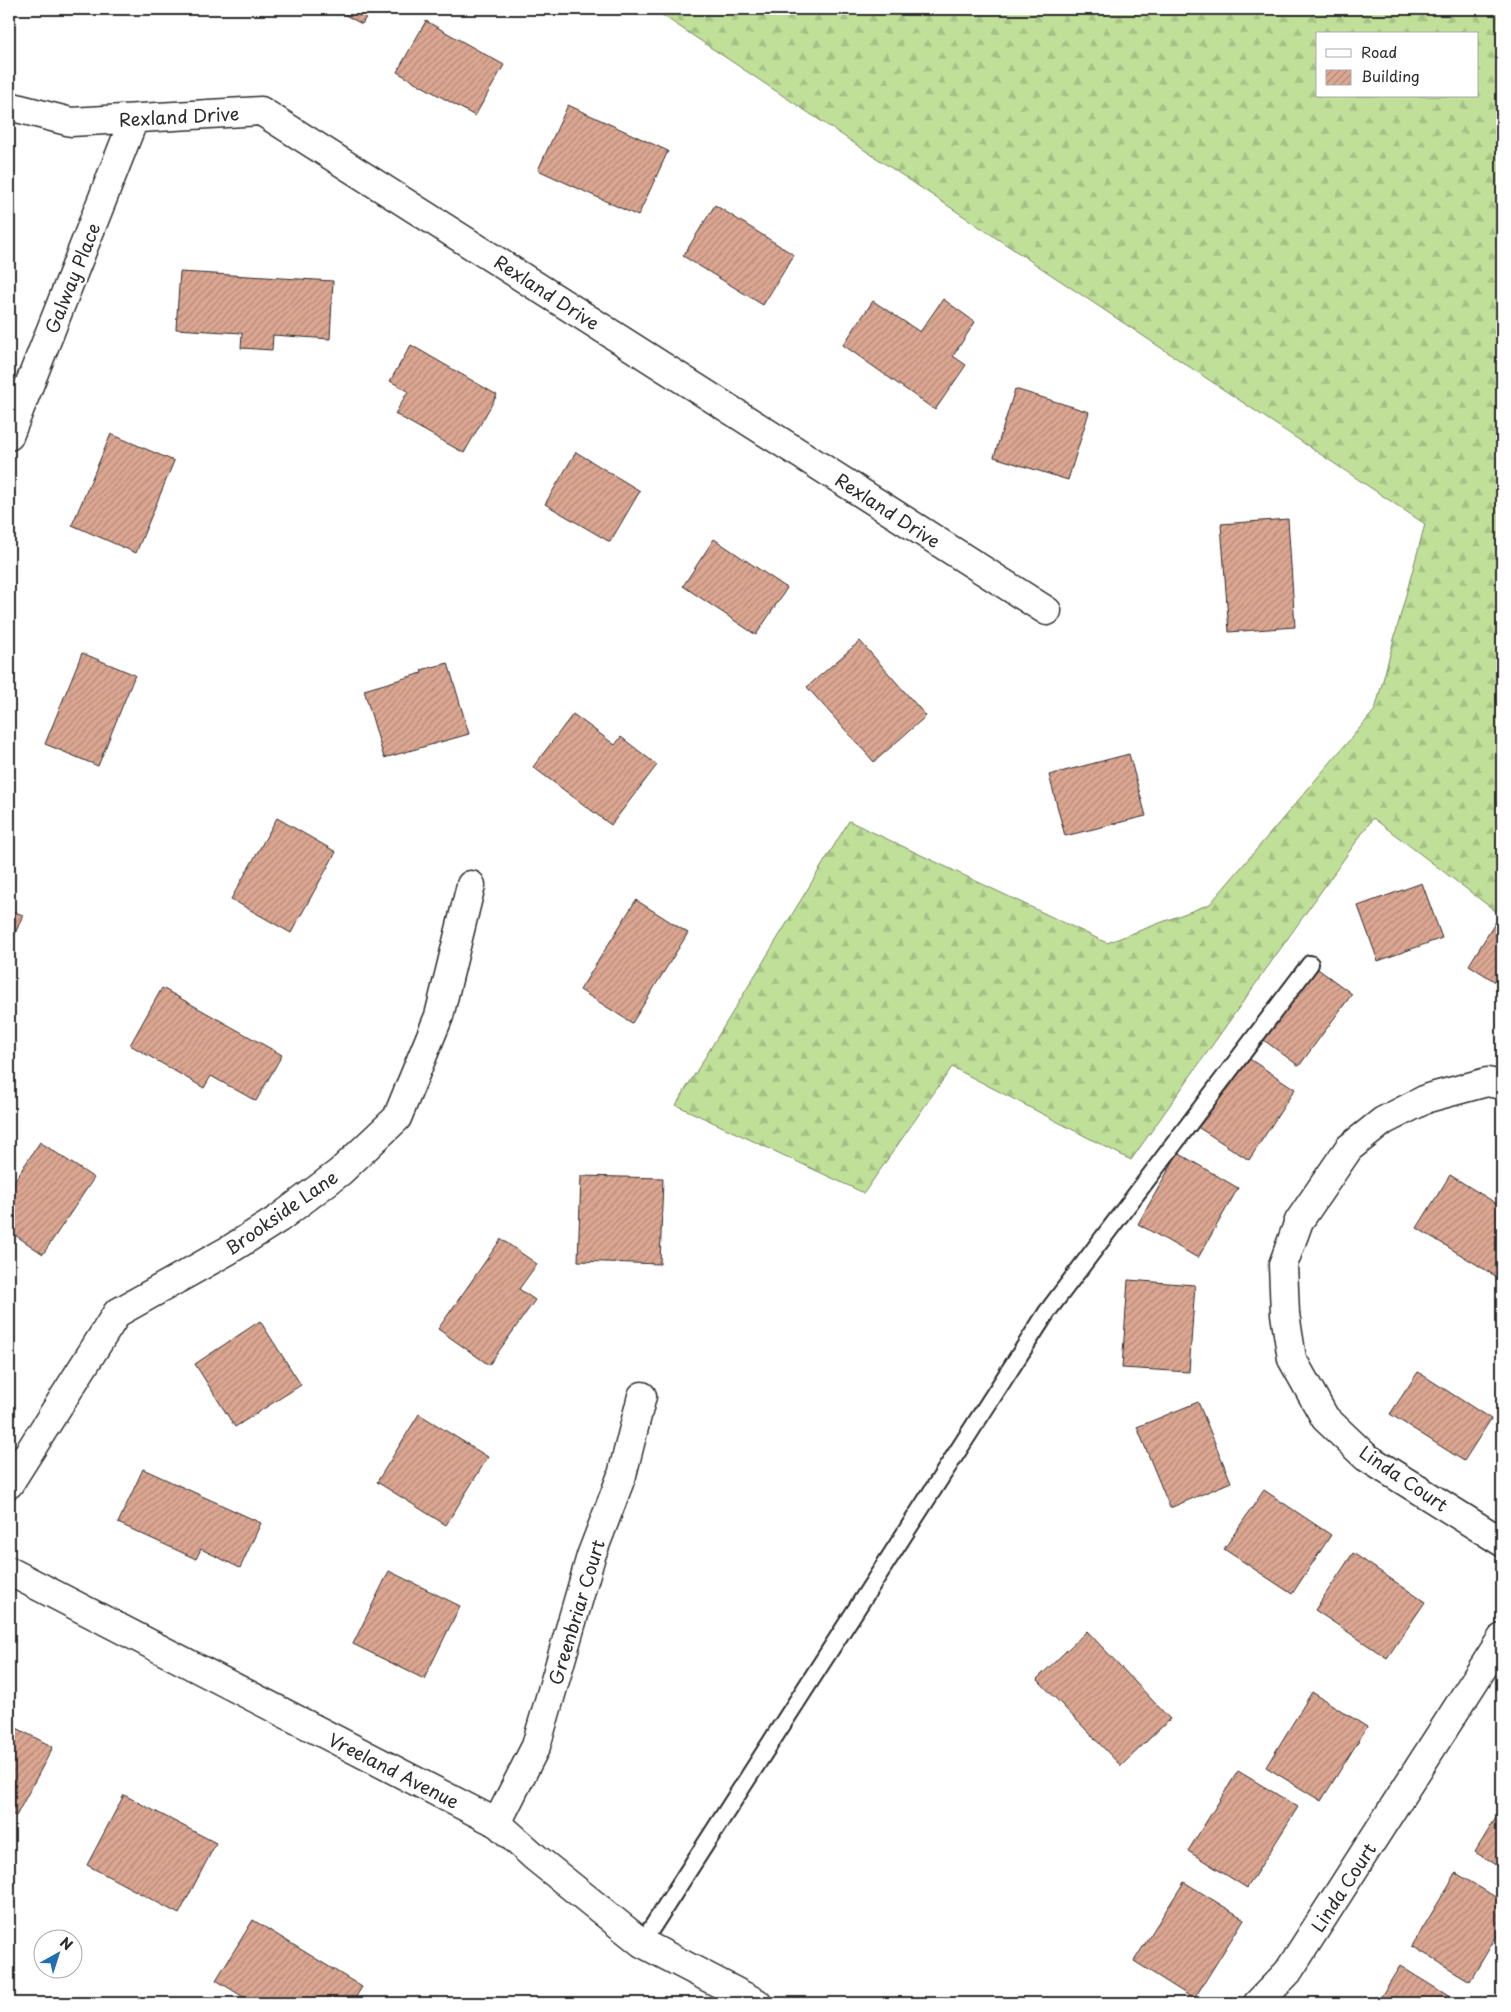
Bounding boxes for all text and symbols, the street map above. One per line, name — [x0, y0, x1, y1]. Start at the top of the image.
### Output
legend — [1316, 32, 1478, 98]
text: Road — [1361, 40, 1397, 63]
text: Building — [1361, 64, 1420, 87]
street label: Rexland Drive — [118, 99, 240, 133]
street label: Galway Place — [38, 219, 106, 337]
street label: Rexland Drive — [489, 248, 605, 336]
street label: Rexland Drive — [830, 466, 946, 554]
street label: Brookside Lane — [219, 1163, 343, 1261]
street label: Linda Court — [1354, 1438, 1454, 1518]
street label: Greenbriar Court — [541, 1536, 611, 1688]
street label: Vreeland Avenue — [324, 1725, 464, 1815]
street label: Linda Court — [1304, 1837, 1382, 1937]
north arrow — [32, 1930, 82, 1980]
text: N — [56, 1932, 77, 1955]

